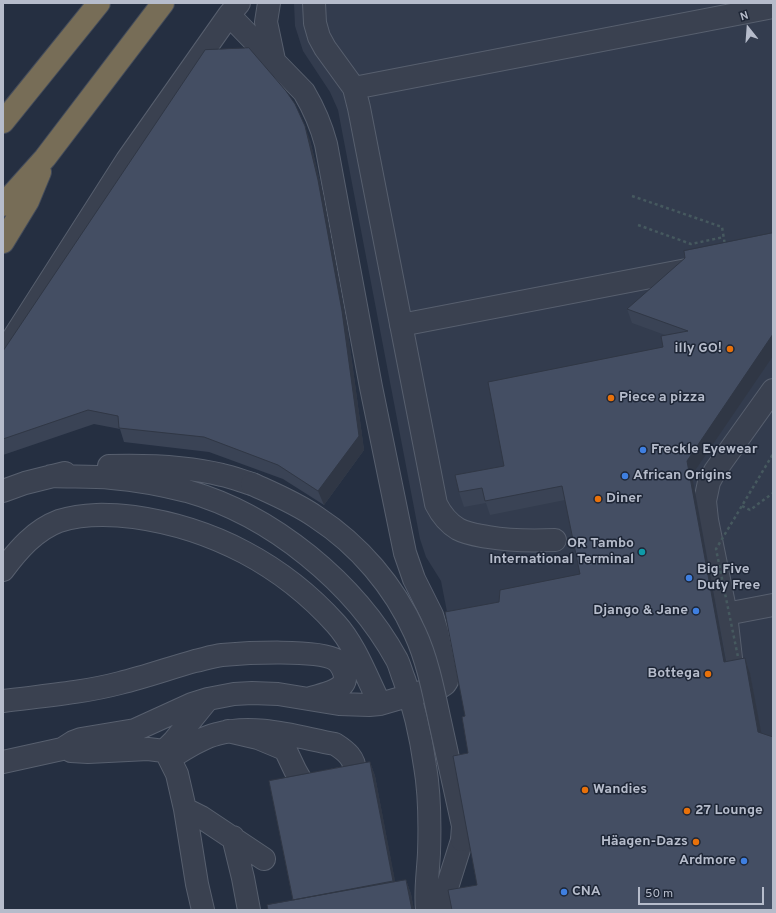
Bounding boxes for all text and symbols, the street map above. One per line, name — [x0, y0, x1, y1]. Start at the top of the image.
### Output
north arrow — [728, 8, 768, 48]
text: N — [739, 9, 750, 24]
place label: illy GO! — [675, 341, 722, 357]
marker: illy GO! — [725, 344, 735, 354]
place label: Piece a pizza — [619, 390, 705, 406]
marker: Piece a pizza — [606, 393, 616, 403]
place label: Freckle Eyewear — [651, 442, 758, 458]
marker: Freckle Eyewear — [638, 445, 648, 455]
place label: African Origins — [633, 468, 732, 484]
marker: African Origins — [620, 471, 630, 481]
place label: Diner — [606, 491, 642, 507]
marker: Diner — [593, 494, 603, 504]
place label: OR Tambo International Terminal — [489, 536, 634, 568]
marker: OR Tambo International Terminal — [637, 547, 647, 557]
place label: Big Five Duty Free — [697, 562, 760, 594]
marker: Big Five Duty Free — [684, 573, 694, 583]
place label: Django & Jane — [593, 603, 688, 619]
marker: Django & Jane — [691, 606, 701, 616]
place label: Bottega — [647, 666, 700, 682]
marker: Bottega — [703, 669, 713, 679]
place label: Wandies — [593, 782, 647, 798]
marker: Wandies — [580, 785, 590, 795]
place label: 27 Lounge — [695, 803, 763, 819]
marker: 27 Lounge — [682, 806, 692, 816]
place label: Häagen-Dazs — [601, 834, 688, 850]
marker: Häagen-Dazs — [691, 837, 701, 847]
place label: Ardmore — [679, 853, 736, 869]
marker: Ardmore — [739, 856, 749, 866]
scale bar — [640, 879, 766, 905]
place label: CNA — [572, 884, 601, 900]
text: 50 m — [645, 886, 673, 902]
marker: CNA — [559, 887, 569, 897]

